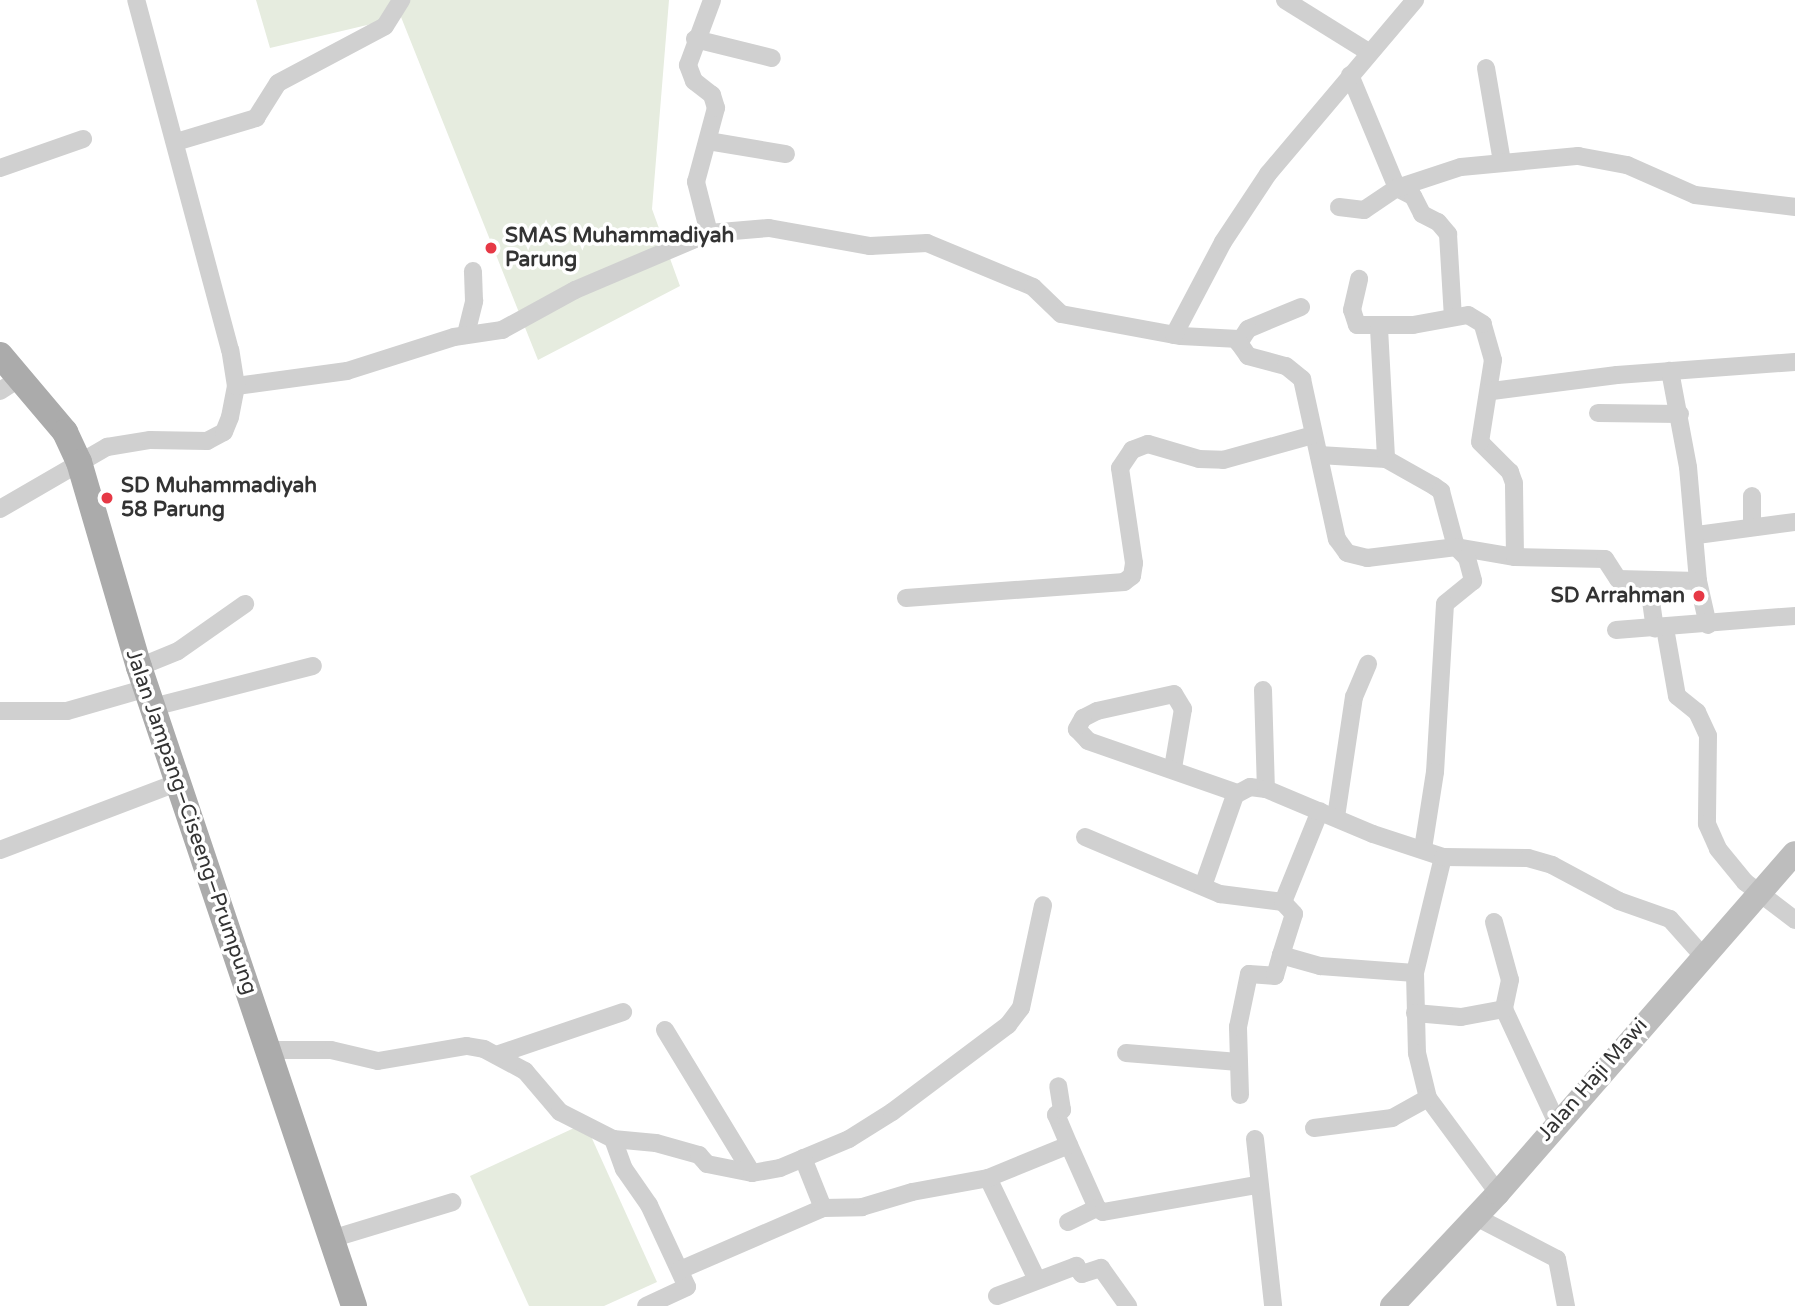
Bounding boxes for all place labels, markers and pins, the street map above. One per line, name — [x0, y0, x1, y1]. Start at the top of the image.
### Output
place label: SMAS Muhammadiyah Parung — [505, 223, 734, 273]
marker: SMAS Muhammadiyah Parung — [483, 240, 499, 256]
place label: SD Muhammadiyah 58 Parung — [121, 473, 317, 523]
marker: SD Muhammadiyah 58 Parung — [99, 490, 115, 506]
place label: SD Arrahman — [1551, 583, 1685, 609]
marker: SD Arrahman — [1691, 588, 1707, 604]

